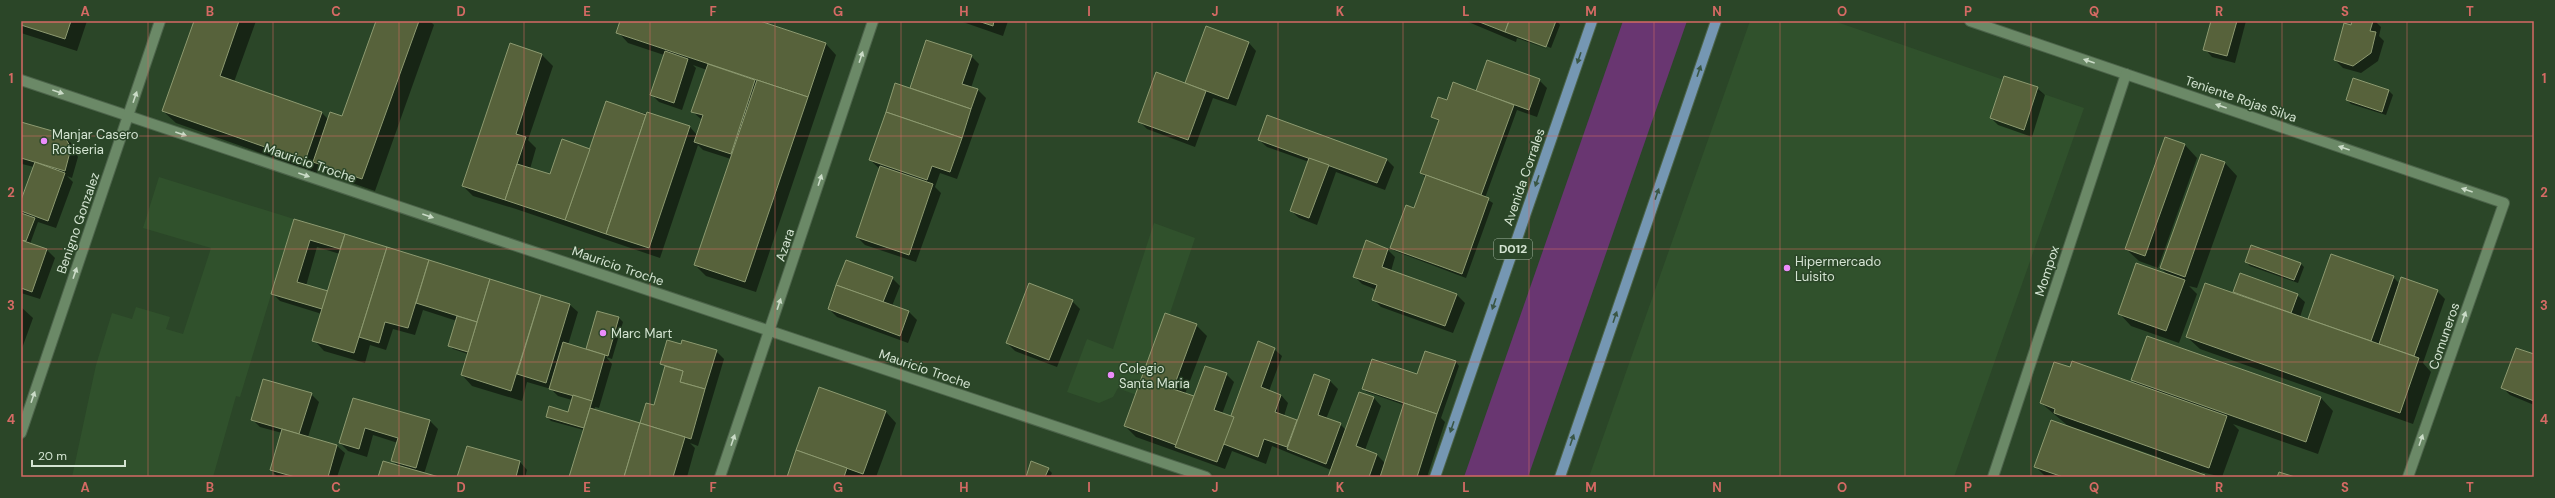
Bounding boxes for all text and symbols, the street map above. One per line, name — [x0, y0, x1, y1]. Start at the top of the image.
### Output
text: A — [80, 3, 90, 20]
text: B — [206, 3, 214, 20]
text: C — [331, 3, 341, 20]
text: D — [456, 3, 466, 20]
text: E — [583, 3, 591, 20]
text: F — [709, 3, 717, 20]
text: G — [833, 3, 843, 20]
text: H — [959, 3, 969, 20]
text: I — [1087, 3, 1091, 20]
text: J — [1211, 3, 1219, 20]
text: K — [1336, 3, 1345, 20]
text: L — [1462, 3, 1470, 20]
text: M — [1585, 3, 1597, 20]
text: N — [1712, 3, 1722, 20]
text: O — [1837, 3, 1847, 20]
text: P — [1964, 3, 1972, 20]
text: Q — [2089, 3, 2099, 20]
text: R — [2215, 3, 2223, 20]
text: S — [2341, 3, 2349, 20]
text: T — [2466, 3, 2474, 20]
one-way arrow — [858, 51, 864, 63]
one-way arrow — [1576, 52, 1582, 64]
one-way arrow — [2083, 58, 2095, 64]
one-way arrow — [1696, 65, 1702, 77]
text: 1 — [9, 70, 13, 87]
text: 1 — [2542, 70, 2546, 87]
street label: Teniente Rojas Silva — [2183, 72, 2299, 126]
one-way arrow — [52, 89, 64, 95]
one-way arrow — [132, 91, 138, 103]
one-way arrow — [2215, 103, 2227, 109]
place label: Manjar Casero Rotiseria — [52, 126, 139, 158]
street label: Avenida Corrales — [1499, 126, 1549, 228]
one-way arrow — [176, 131, 188, 137]
marker: Manjar Casero Rotiseria — [39, 136, 49, 146]
street label: Mauricio Troche — [262, 139, 358, 187]
one-way arrow — [2338, 145, 2350, 151]
street label: Benigno Gonzalez — [53, 170, 103, 276]
one-way arrow — [299, 172, 311, 178]
one-way arrow — [817, 174, 823, 186]
one-way arrow — [1534, 175, 1540, 187]
text: 2 — [7, 184, 15, 201]
text: 2 — [2540, 184, 2548, 201]
one-way arrow — [2461, 187, 2473, 193]
one-way arrow — [1654, 188, 1660, 200]
one-way arrow — [422, 213, 434, 219]
street label: Azara — [772, 226, 798, 264]
road number: D012 — [1494, 239, 1532, 259]
street label: Mauricio Troche — [570, 242, 666, 290]
street label: Mompox — [2031, 243, 2063, 298]
place label: Hipermercado Luisito — [1795, 253, 1881, 285]
marker: Hipermercado Luisito — [1782, 263, 1792, 273]
one-way arrow — [72, 267, 78, 279]
text: 3 — [7, 297, 15, 314]
one-way arrow — [776, 297, 782, 309]
text: 3 — [2540, 297, 2548, 314]
one-way arrow — [1491, 298, 1497, 310]
street label: Comuneros — [2425, 300, 2463, 372]
one-way arrow — [1612, 311, 1618, 323]
one-way arrow — [2461, 311, 2467, 323]
place label: Marc Mart — [611, 325, 672, 342]
marker: Marc Mart — [598, 328, 608, 338]
street label: Mauricio Troche — [877, 345, 973, 393]
place label: Colegio Santa Maria — [1119, 360, 1190, 392]
marker: Colegio Santa Maria — [1106, 370, 1116, 380]
one-way arrow — [31, 390, 37, 402]
text: 4 — [7, 411, 15, 428]
text: 4 — [2540, 411, 2548, 428]
one-way arrow — [1449, 421, 1455, 433]
one-way arrow — [730, 434, 736, 446]
one-way arrow — [1570, 434, 1576, 446]
one-way arrow — [2419, 434, 2425, 446]
scale bar — [32, 442, 125, 468]
text: 20 m — [38, 448, 67, 464]
text: A — [80, 479, 90, 496]
text: B — [206, 479, 214, 496]
text: C — [331, 479, 341, 496]
text: D — [456, 479, 466, 496]
text: E — [583, 479, 591, 496]
text: F — [709, 479, 717, 496]
text: G — [833, 479, 843, 496]
text: H — [959, 479, 969, 496]
text: I — [1087, 479, 1091, 496]
text: J — [1211, 479, 1219, 496]
text: K — [1336, 479, 1345, 496]
text: L — [1462, 479, 1470, 496]
text: M — [1585, 479, 1597, 496]
text: N — [1712, 479, 1722, 496]
text: O — [1837, 479, 1847, 496]
text: P — [1964, 479, 1972, 496]
text: Q — [2089, 479, 2099, 496]
text: R — [2215, 479, 2223, 496]
text: S — [2341, 479, 2349, 496]
text: T — [2466, 479, 2474, 496]

